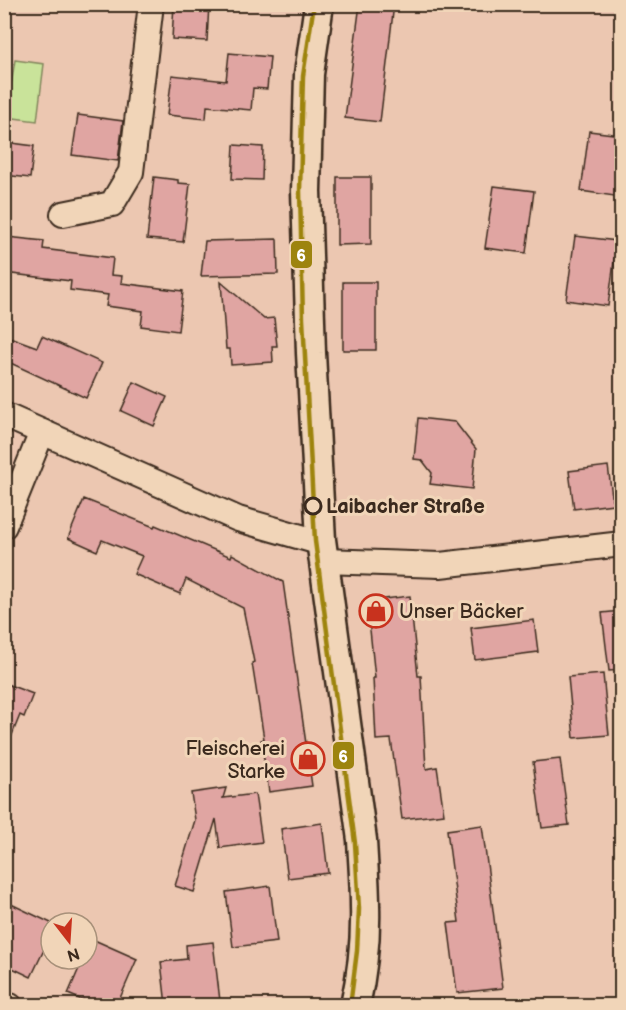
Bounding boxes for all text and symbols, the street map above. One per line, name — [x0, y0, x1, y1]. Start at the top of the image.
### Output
line badge: 6 — [290, 240, 313, 269]
text: 6 — [296, 247, 306, 266]
place label: Laibacher Straße — [326, 495, 485, 519]
marker: Laibacher Straße — [304, 497, 322, 515]
shop icon: Unser Bäcker — [358, 593, 394, 629]
place label: Unser Bäcker — [399, 600, 524, 624]
place label: Fleischerei Starke — [185, 737, 285, 784]
shop icon: Fleischerei Starke — [290, 741, 326, 777]
line badge: 6 — [332, 741, 355, 770]
text: 6 — [338, 748, 348, 767]
north arrow — [39, 911, 99, 971]
text: N — [64, 943, 81, 965]

